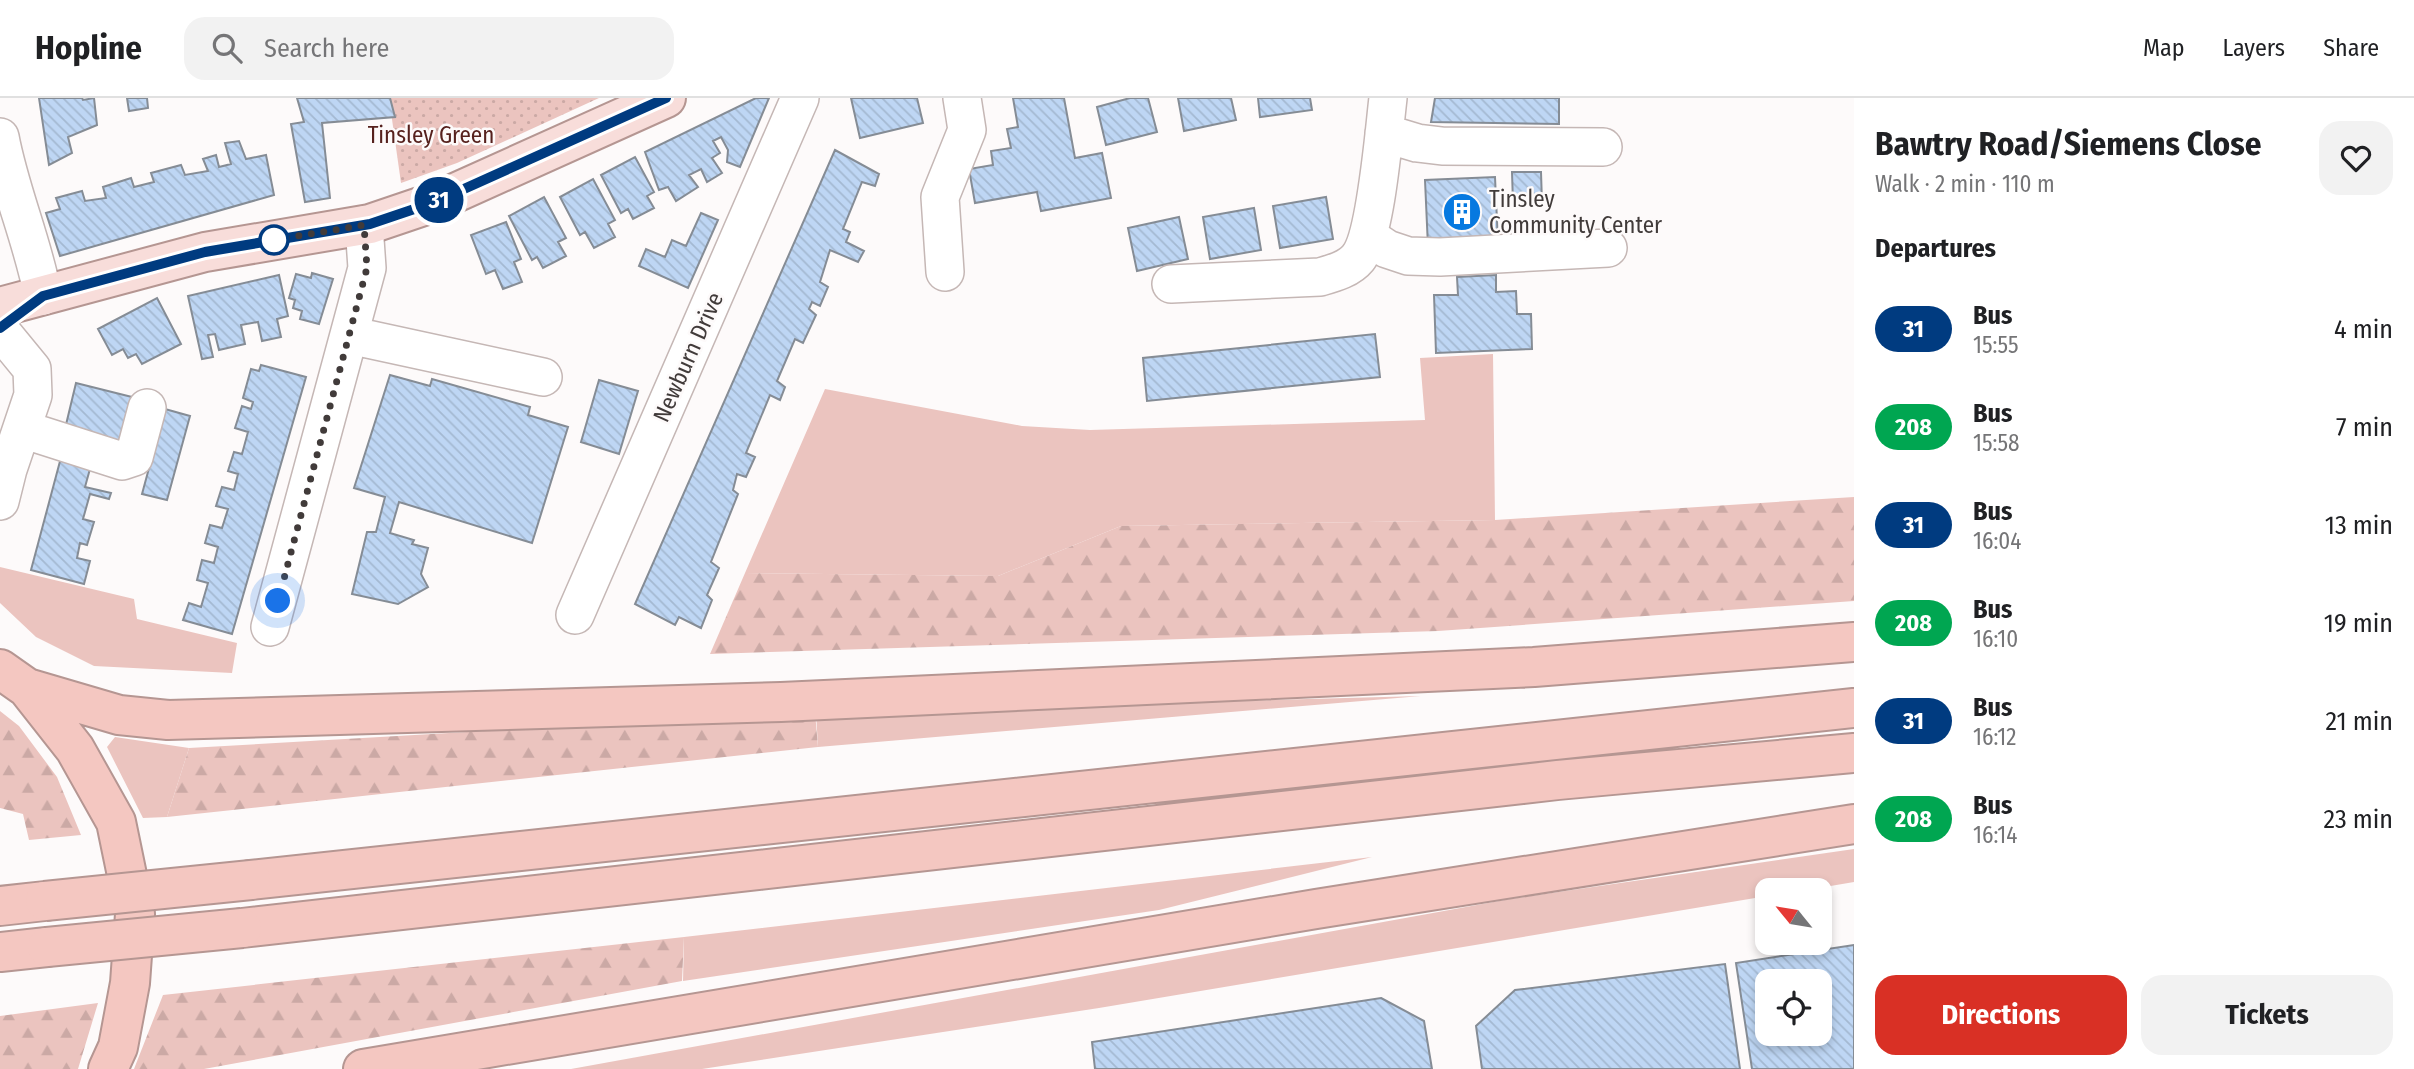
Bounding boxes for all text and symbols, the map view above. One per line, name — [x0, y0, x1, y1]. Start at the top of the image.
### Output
search box — [184, 17, 674, 80]
text: Hopline — [35, 28, 142, 68]
icon: search — [208, 29, 246, 67]
text: Search here — [264, 33, 389, 64]
text: Map — [2143, 34, 2185, 62]
text: Layers — [2223, 34, 2285, 62]
text: Share — [2323, 34, 2379, 62]
park label: Tinsley Green — [368, 121, 494, 149]
button: heart — [2319, 121, 2393, 195]
text: Bawtry Road/Siemens Close — [1875, 124, 2261, 164]
text: Walk · 2 min · 110 m — [1875, 170, 2055, 198]
line badge: 31 — [408, 177, 471, 223]
place label: Tinsley Community Center — [1489, 185, 1662, 239]
text: 31 — [428, 186, 450, 214]
building icon: Tinsley Community Center — [1441, 191, 1483, 233]
unlabelled marker — [259, 225, 289, 255]
text: Departures — [1875, 233, 1996, 264]
street label: Newburn Drive — [647, 288, 729, 426]
text: Bus — [1973, 300, 2012, 331]
text: 4 min — [2334, 314, 2393, 345]
text: 31 — [1903, 315, 1924, 343]
text: 15:55 — [1973, 331, 2019, 359]
text: Bus — [1973, 398, 2012, 429]
text: 7 min — [2336, 412, 2393, 443]
text: 208 — [1895, 413, 1932, 441]
text: 15:58 — [1973, 429, 2020, 457]
text: Bus — [1973, 496, 2012, 527]
text: 13 min — [2325, 510, 2393, 541]
text: 31 — [1903, 511, 1924, 539]
text: 16:04 — [1973, 527, 2021, 555]
your location — [260, 583, 295, 618]
text: Bus — [1973, 594, 2012, 625]
text: 19 min — [2324, 608, 2393, 639]
text: 208 — [1895, 609, 1932, 637]
text: 16:10 — [1973, 625, 2018, 653]
text: Bus — [1973, 692, 2012, 723]
text: 21 min — [2326, 706, 2393, 737]
text: 31 — [1903, 707, 1924, 735]
text: 16:12 — [1973, 723, 2016, 751]
text: Bus — [1973, 790, 2012, 821]
text: 23 min — [2324, 804, 2393, 835]
text: 208 — [1895, 805, 1932, 833]
text: 16:14 — [1973, 821, 2017, 849]
north arrow — [1755, 878, 1832, 956]
map controls — [1755, 878, 1832, 1046]
button: locate — [1755, 969, 1832, 1046]
button: Directions — [1875, 975, 2127, 1055]
button: Tickets — [2141, 975, 2393, 1055]

